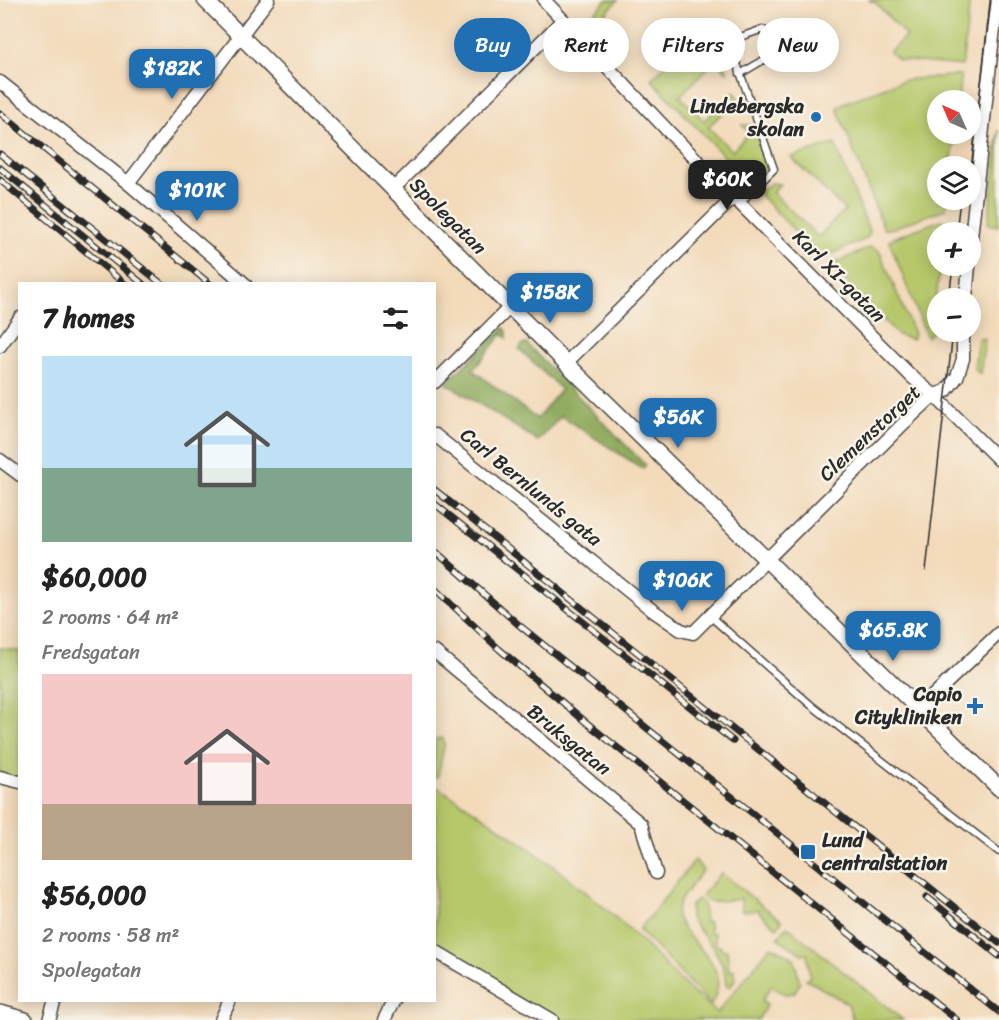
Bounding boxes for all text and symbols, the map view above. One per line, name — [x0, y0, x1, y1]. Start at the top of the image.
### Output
chip: Buy — [454, 18, 531, 72]
chip: Rent — [543, 18, 629, 72]
chip: Filters — [641, 18, 745, 72]
chip: New — [757, 18, 839, 72]
pin: $182K — [130, 49, 214, 100]
text: $182K — [143, 51, 201, 86]
place label: Lindebergska skolan — [690, 89, 804, 147]
north arrow — [927, 90, 981, 144]
map controls — [927, 90, 981, 342]
marker: Lindebergska skolan — [809, 110, 823, 124]
button: layers — [927, 156, 981, 210]
pin: $60K — [691, 160, 763, 211]
text: $60K — [702, 162, 752, 197]
street label: Spolegatan — [401, 169, 496, 264]
pin: $101K — [155, 171, 239, 222]
text: $101K — [169, 173, 225, 208]
street label: Karl XI-gatan — [784, 221, 894, 331]
button: + — [927, 222, 981, 276]
pin: $158K — [508, 273, 592, 324]
text: $158K — [521, 275, 579, 310]
button: − — [927, 288, 981, 342]
text: 7 homes — [42, 295, 134, 341]
icon: filters — [379, 302, 412, 335]
street label: Clemenstorget — [810, 376, 930, 490]
icon: home — [173, 395, 281, 503]
pin: $56K — [642, 398, 714, 449]
text: $56K — [653, 400, 703, 435]
street label: Carl Bernlunds gata — [452, 418, 611, 556]
text: $60,000 — [42, 554, 147, 600]
pin: $106K — [640, 561, 724, 612]
text: $106K — [653, 563, 711, 598]
text: 2 rooms · 64 m² — [42, 600, 179, 635]
pin: $65.8K — [844, 611, 942, 662]
text: $65.8K — [859, 613, 927, 648]
text: Fredsgatan — [42, 635, 140, 670]
place label: Capio Citykliniken — [854, 677, 962, 735]
street label: Bruksgatan — [519, 695, 619, 785]
marker: Capio Citykliniken — [966, 697, 984, 715]
icon: home — [173, 713, 281, 821]
place label: Lund centralstation — [821, 823, 947, 881]
marker: Lund centralstation — [799, 843, 817, 861]
text: $56,000 — [42, 872, 146, 918]
text: 2 rooms · 58 m² — [42, 918, 179, 953]
text: Spolegatan — [42, 953, 141, 988]

